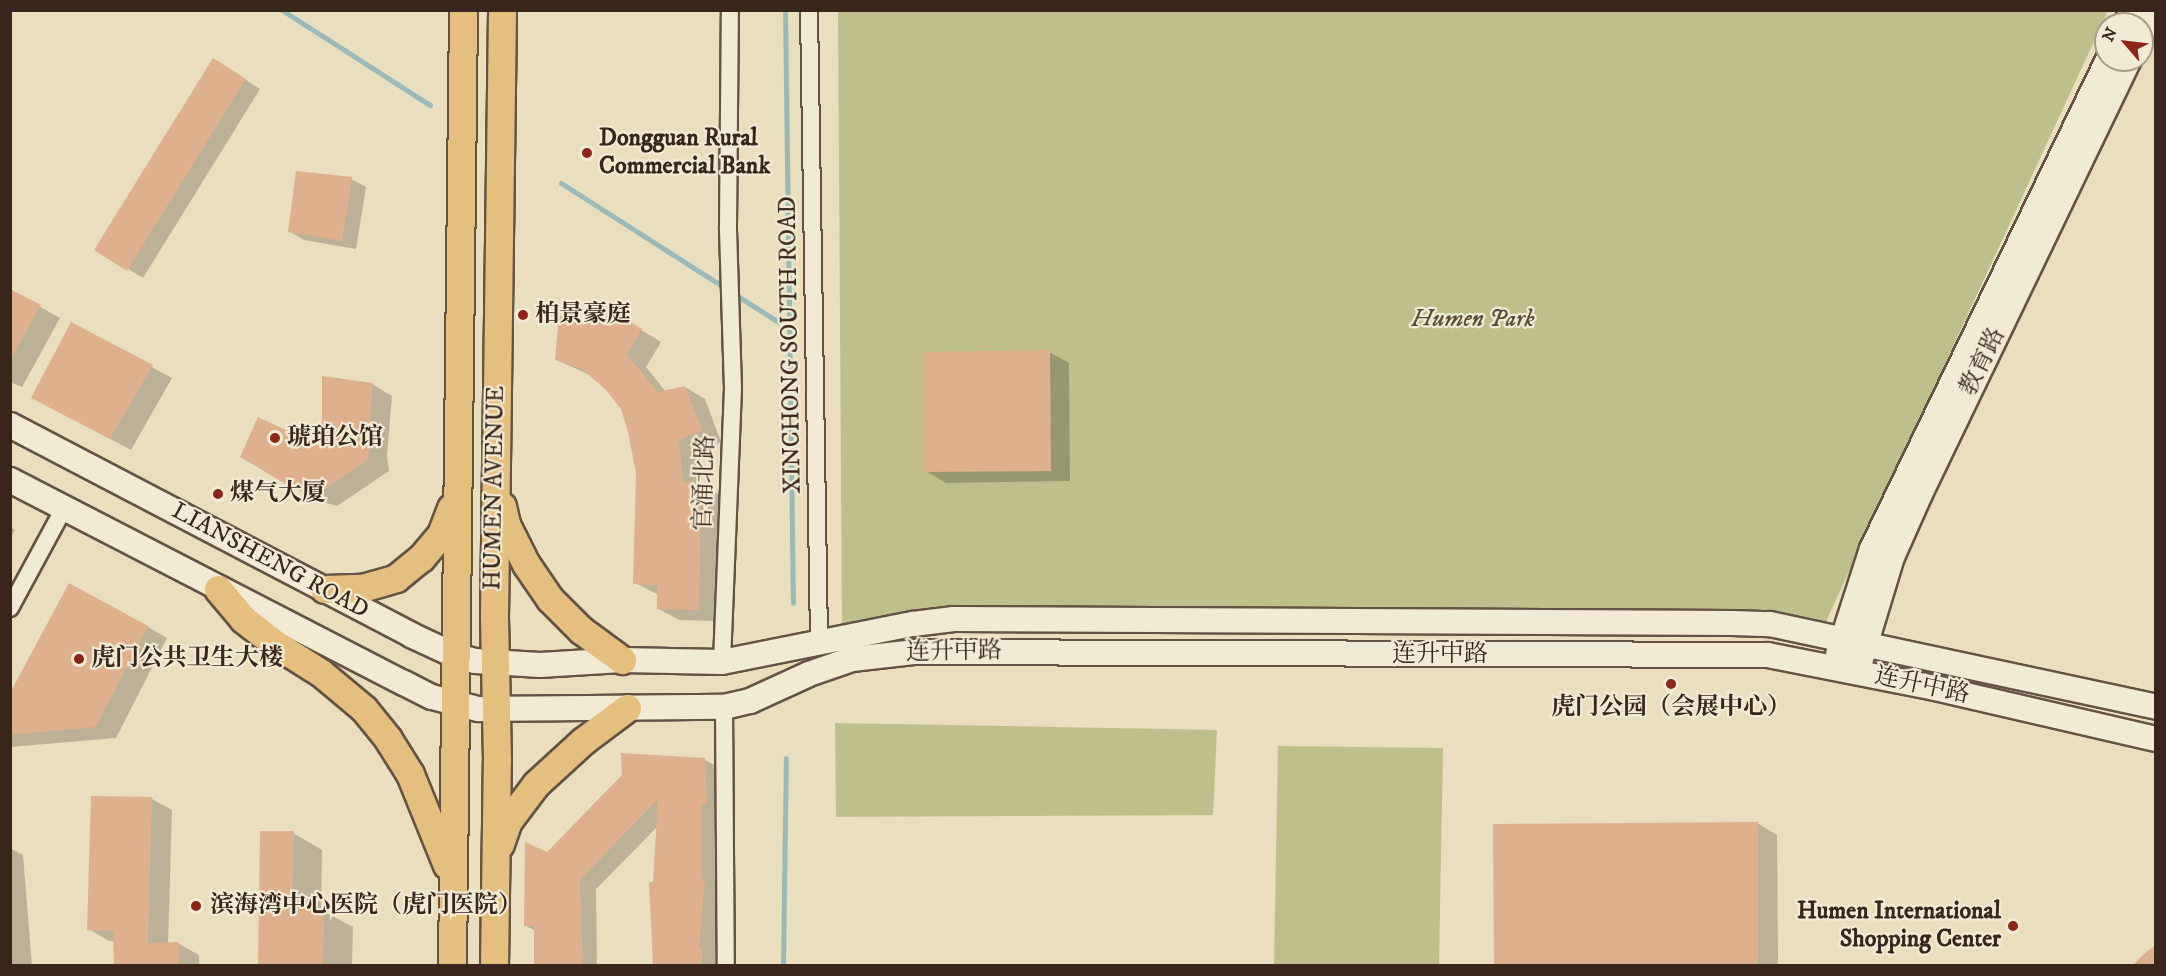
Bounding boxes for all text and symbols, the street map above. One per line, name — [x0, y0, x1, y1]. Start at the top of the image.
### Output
north arrow — [2094, 12, 2154, 72]
text: N — [2098, 24, 2122, 45]
place label: Dongguan Rural Commercial Bank — [599, 125, 770, 181]
marker: Dongguan Rural Commercial Bank — [580, 146, 594, 160]
street label: XINCHONG SOUTH ROAD — [774, 196, 808, 494]
place label: 柏景豪庭 — [535, 301, 631, 329]
park label: Humen Park — [1411, 306, 1535, 334]
marker: 柏景豪庭 — [516, 308, 530, 322]
street label: 教育路 — [1954, 323, 2012, 401]
street label: HUMEN AVENUE — [479, 385, 511, 591]
place label: 琥珀公馆 — [287, 424, 383, 452]
marker: 琥珀公馆 — [268, 431, 282, 445]
street label: 官涌北路 — [689, 435, 721, 531]
place label: 煤气大厦 — [230, 480, 326, 508]
marker: 煤气大厦 — [211, 487, 225, 501]
street label: LIANSHENG ROAD — [167, 497, 373, 625]
street label: 连升中路 — [906, 637, 1002, 667]
street label: 连升中路 — [1392, 641, 1488, 669]
place label: 虎门公共卫生大楼 — [91, 645, 283, 673]
marker: 虎门公共卫生大楼 — [72, 652, 86, 666]
street label: 连升中路 — [1872, 662, 1972, 710]
marker: 虎门公园（会展中心） — [1664, 677, 1678, 691]
place label: 虎门公园（会展中心） — [1551, 694, 1791, 722]
place label: 滨海湾中心医院（虎门医院） — [210, 892, 522, 920]
marker: 滨海湾中心医院（虎门医院） — [187, 897, 205, 915]
place label: Humen International Shopping Center — [1797, 898, 2001, 954]
marker: Humen International Shopping Center — [2006, 919, 2020, 933]

